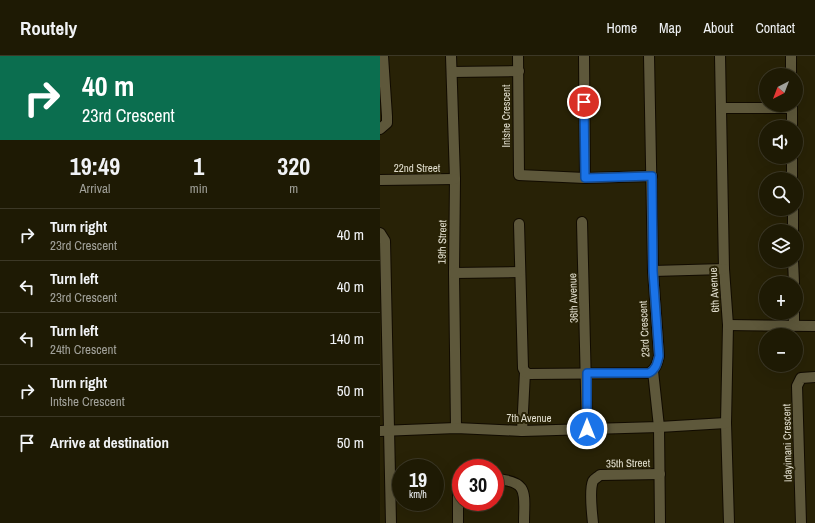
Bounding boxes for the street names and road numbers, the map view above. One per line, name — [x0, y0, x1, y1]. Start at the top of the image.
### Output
street label: Intshe Crescent — [499, 84, 513, 148]
street label: 22nd Street — [394, 161, 441, 175]
street label: 19th Street — [435, 219, 449, 264]
street label: 6th Avenue — [706, 267, 722, 313]
street label: 36th Avenue — [565, 273, 581, 323]
street label: 23rd Crescent — [636, 300, 652, 358]
street label: Idayimani Crescent — [779, 403, 795, 482]
street label: 7th Avenue — [507, 411, 552, 425]
street label: 35th Street — [606, 456, 651, 470]

